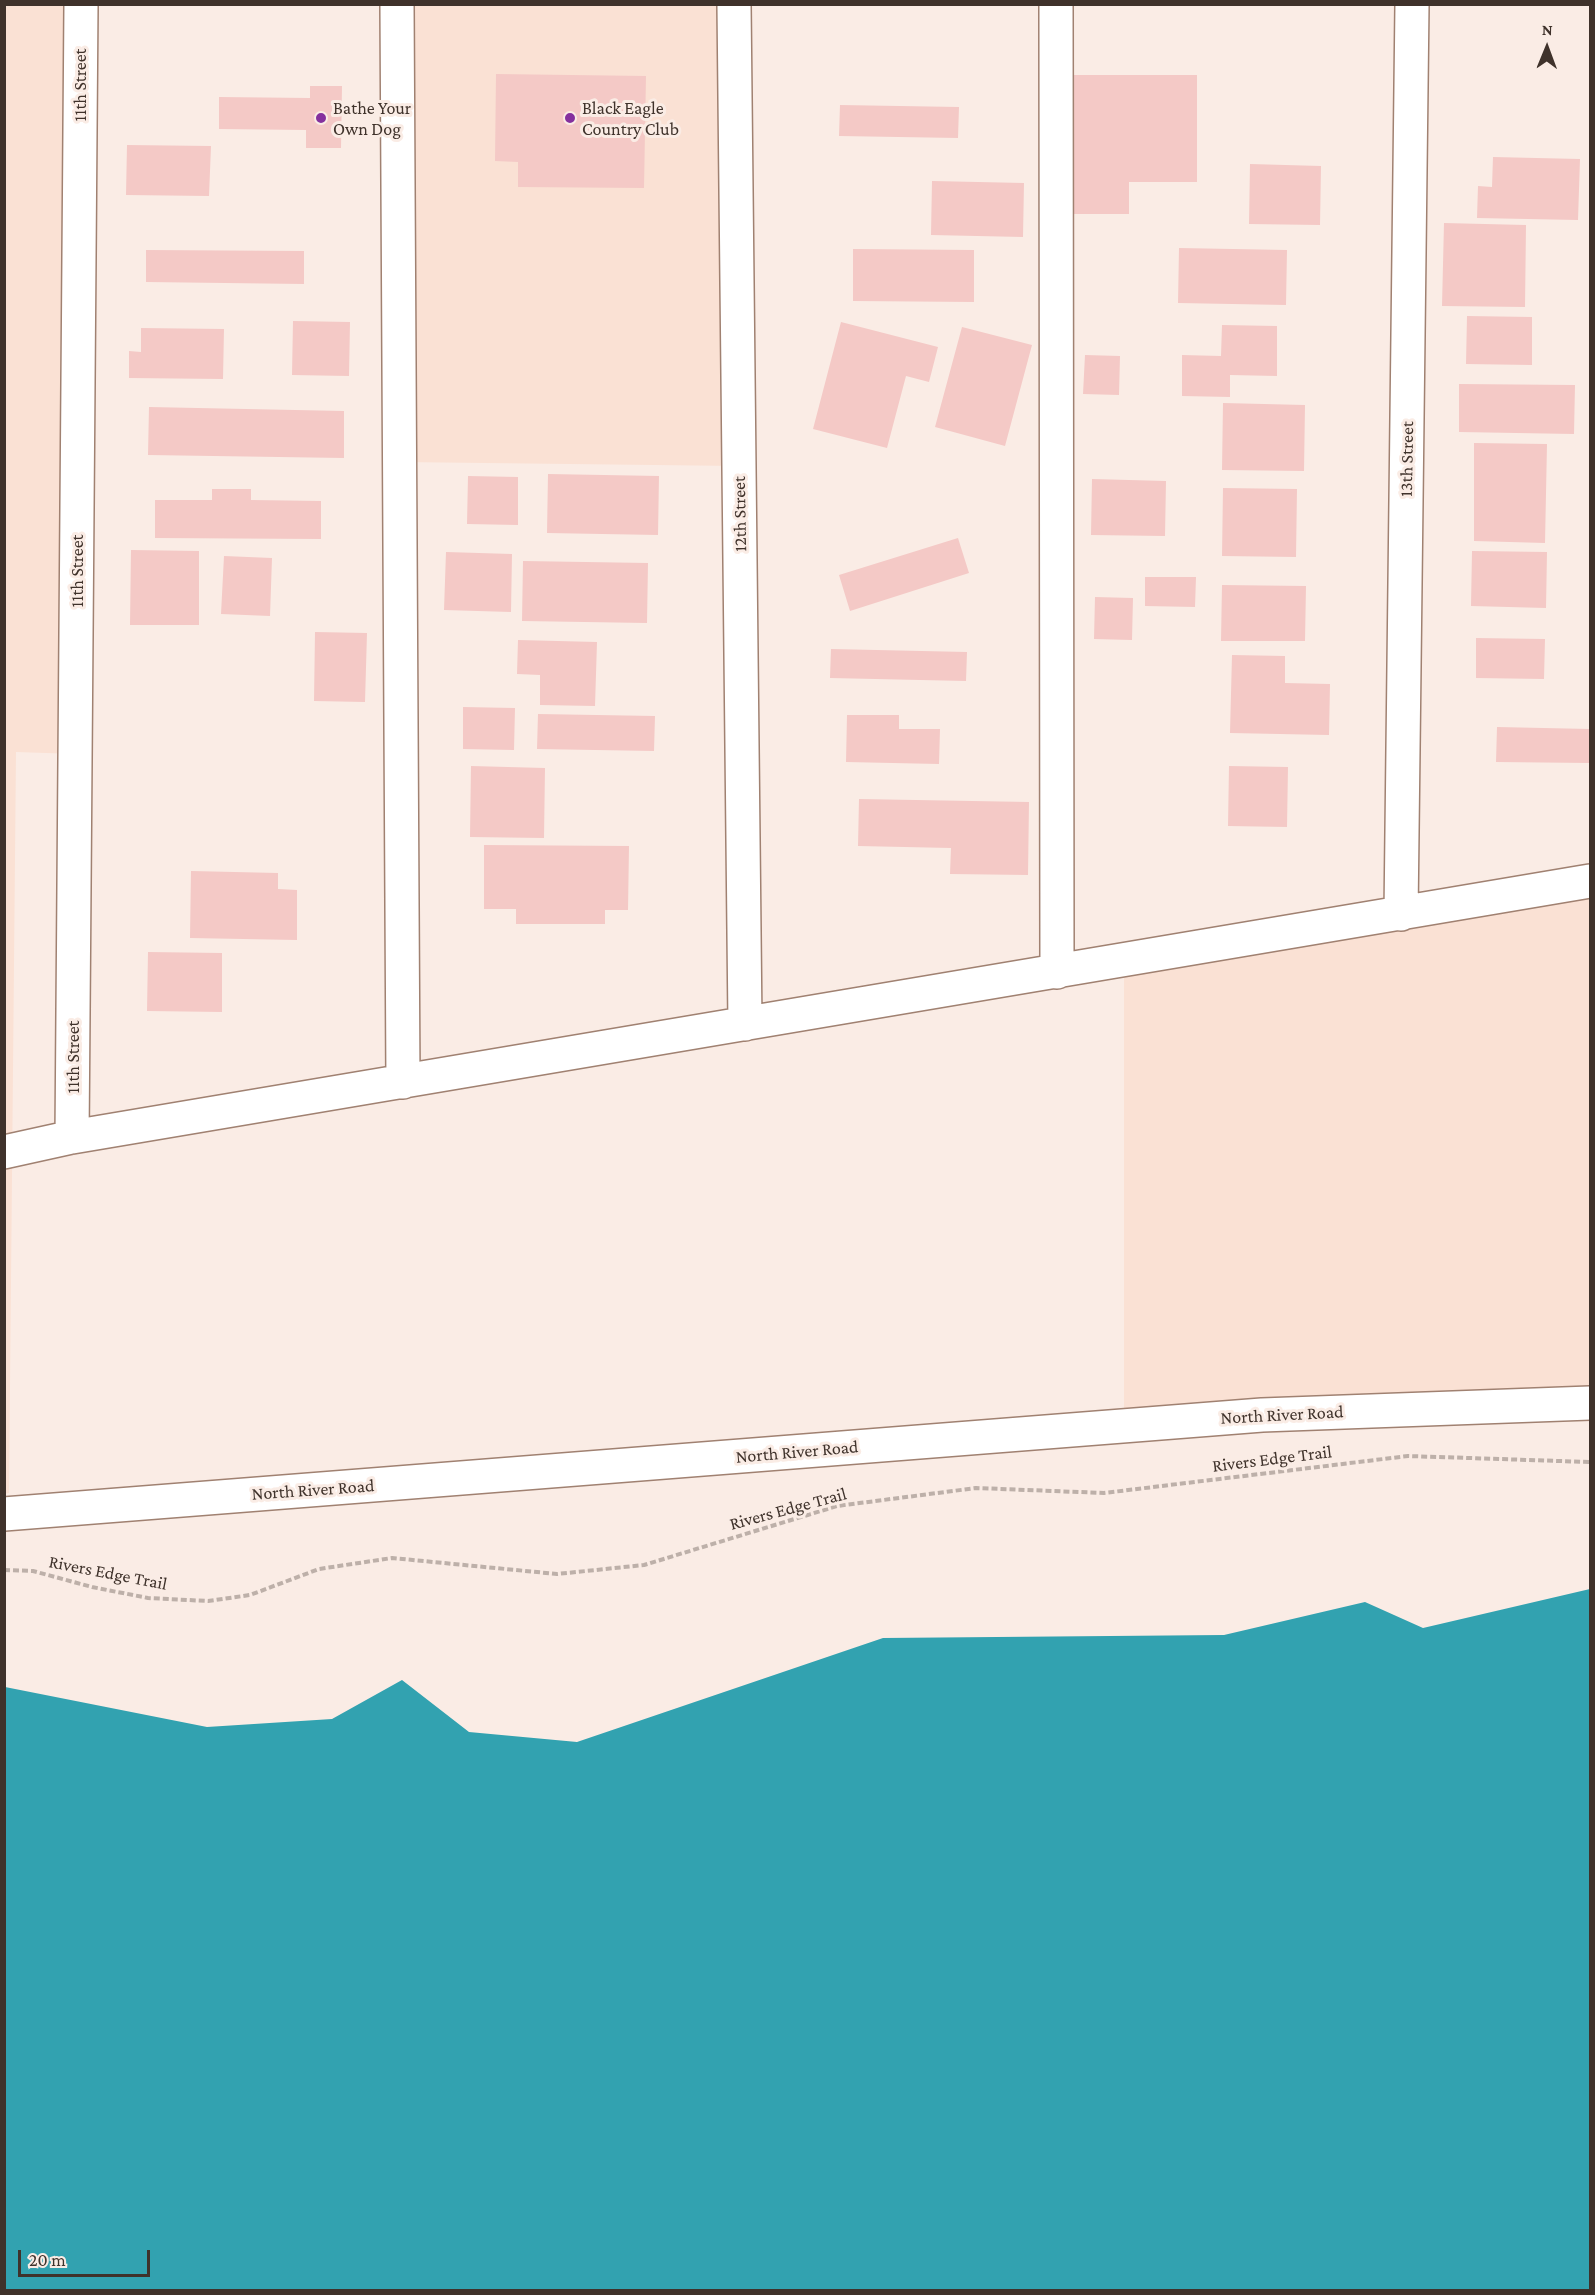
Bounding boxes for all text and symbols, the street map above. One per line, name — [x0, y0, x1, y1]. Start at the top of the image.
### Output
north arrow — [1517, 18, 1577, 78]
text: N — [1542, 21, 1553, 38]
street label: 11th Street — [69, 48, 91, 122]
place label: Bathe Your Own Dog — [333, 97, 411, 140]
place label: Black Eagle Country Club — [582, 97, 679, 140]
marker: Bathe Your Own Dog — [314, 111, 328, 125]
marker: Black Eagle Country Club — [563, 111, 577, 125]
street label: 13th Street — [1396, 421, 1418, 497]
street label: 12th Street — [729, 476, 751, 552]
street label: 11th Street — [66, 534, 88, 608]
street label: 11th Street — [62, 1020, 84, 1094]
street label: North River Road — [1220, 1401, 1344, 1429]
street label: North River Road — [735, 1436, 859, 1468]
street label: Rivers Edge Trail — [1211, 1441, 1333, 1477]
street label: North River Road — [251, 1475, 375, 1505]
street label: Rivers Edge Trail — [727, 1483, 849, 1535]
street label: Rivers Edge Trail — [47, 1551, 169, 1595]
scale bar — [21, 2238, 153, 2276]
text: 20 m — [29, 2250, 66, 2270]

